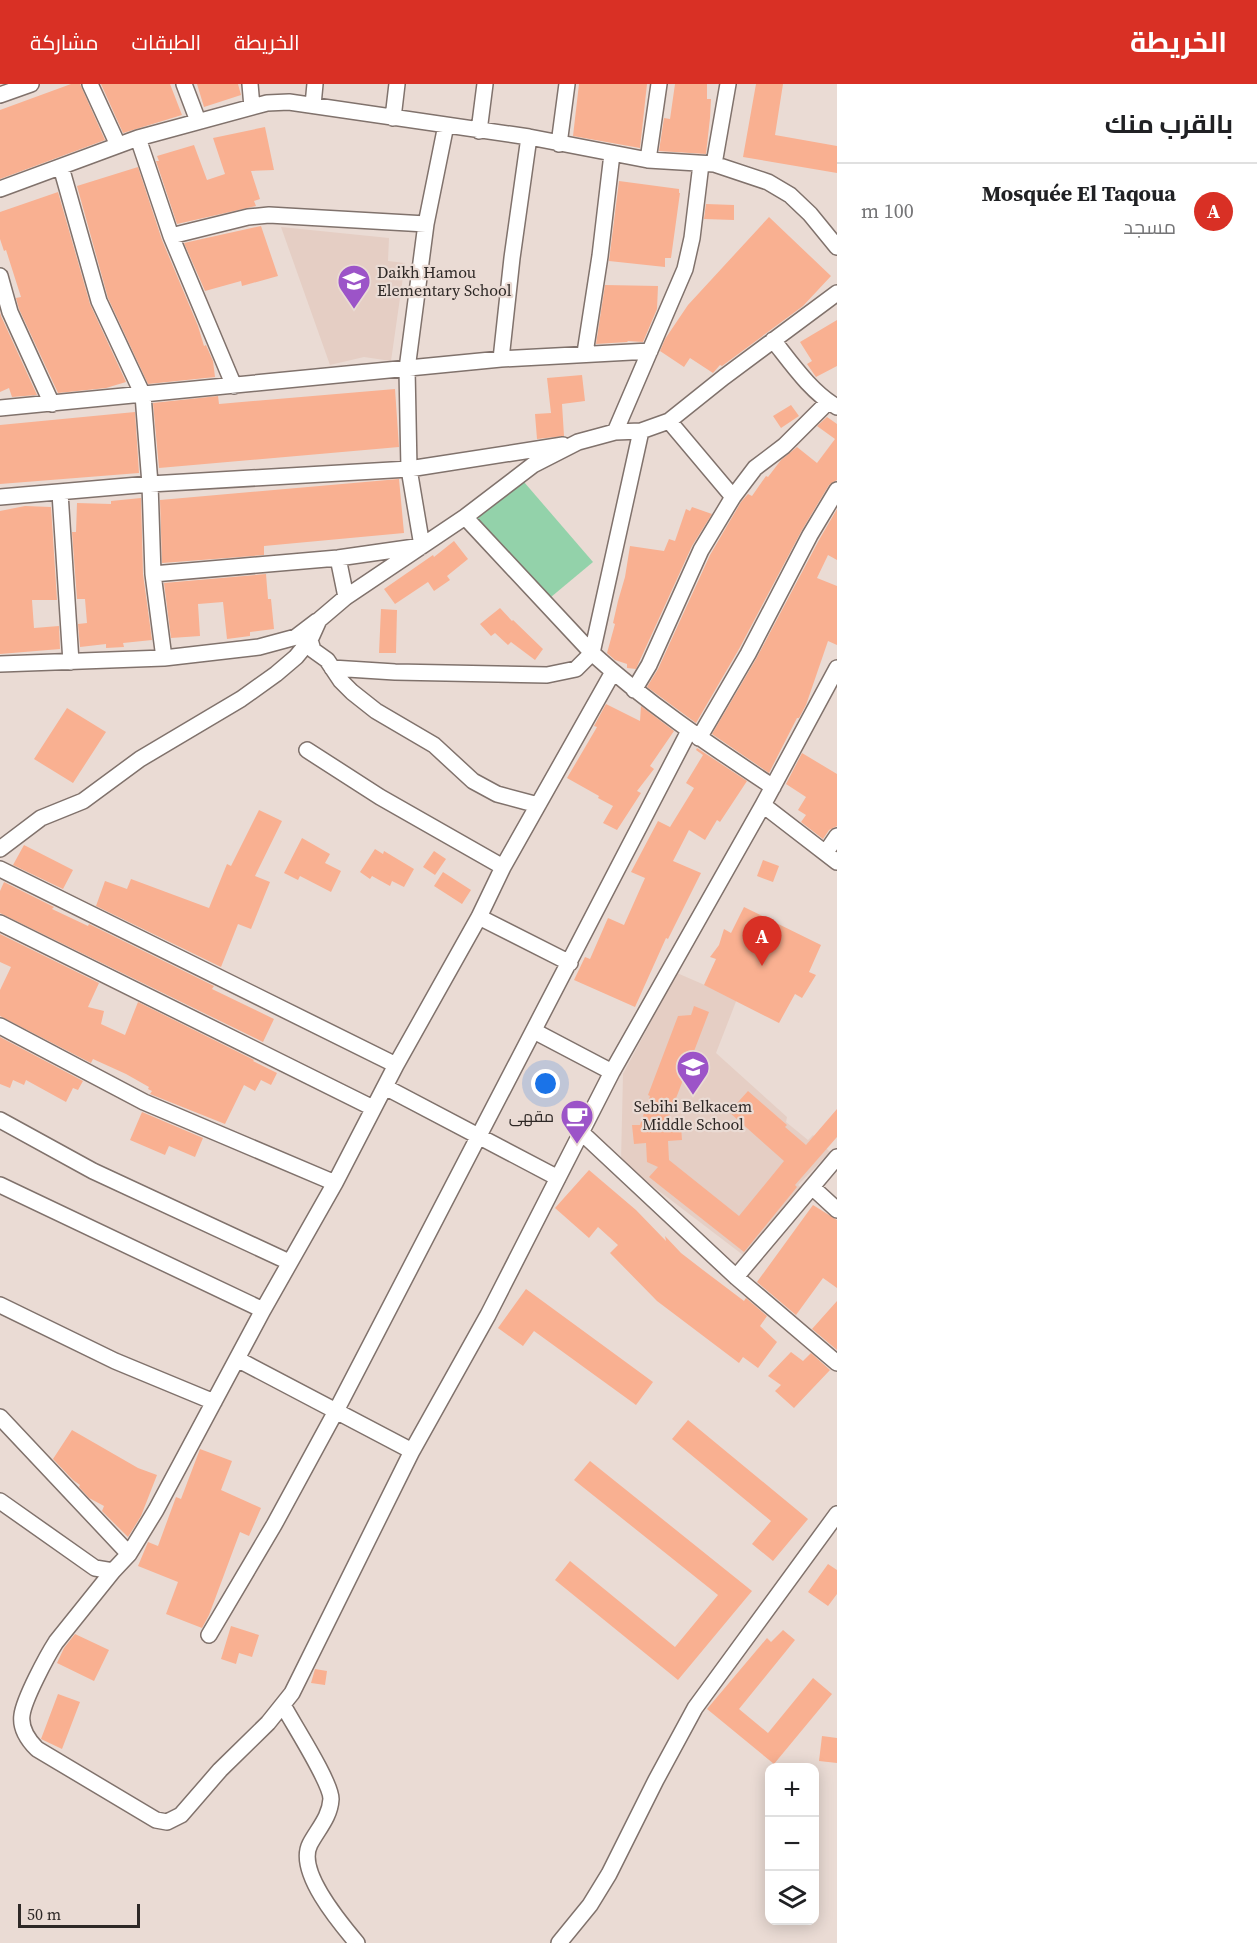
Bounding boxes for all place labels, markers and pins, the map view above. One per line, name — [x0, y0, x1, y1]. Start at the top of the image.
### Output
place label: Daikh Hamou Elementary School — [377, 261, 512, 301]
school or university icon: Daikh Hamou Elementary School — [336, 263, 372, 310]
pin: A — [742, 916, 782, 966]
school or university icon: Sebihi Belkacem Middle School — [675, 1049, 711, 1096]
place label: Sebihi Belkacem Middle School — [634, 1095, 752, 1135]
cafe icon: مقهى — [559, 1098, 595, 1145]
place label: مقهى — [509, 1105, 554, 1127]

